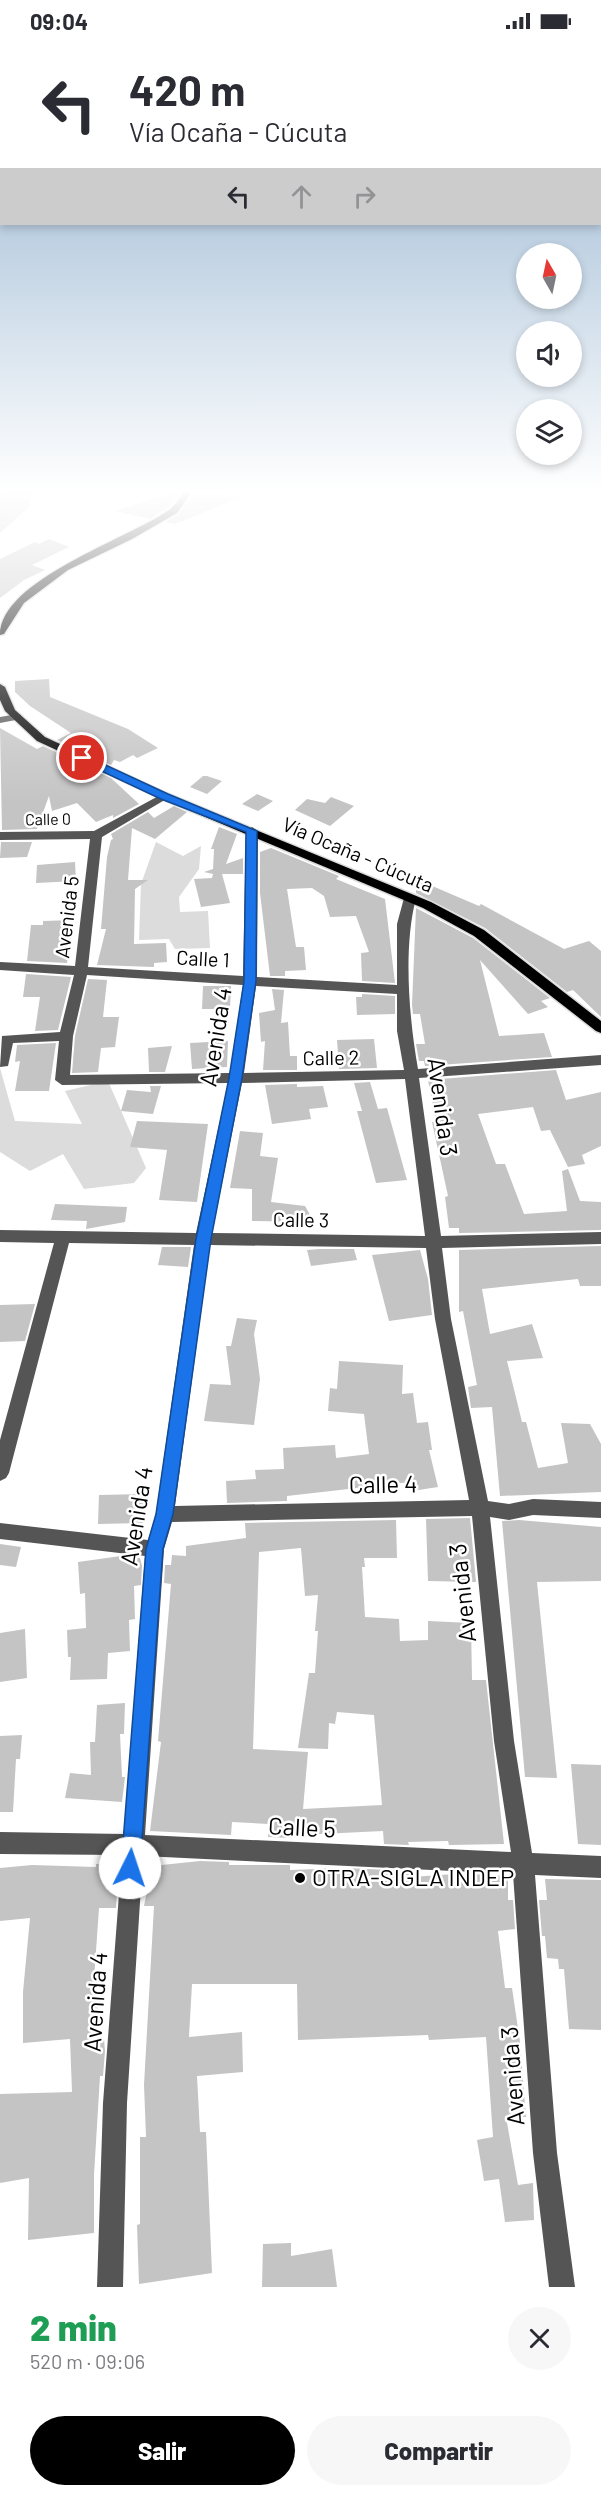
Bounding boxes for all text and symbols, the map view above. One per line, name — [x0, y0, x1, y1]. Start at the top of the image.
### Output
text: 09:04 — [30, 8, 88, 34]
text: 420 m — [129, 64, 245, 114]
icon: left — [30, 66, 108, 144]
text: Vía Ocaña - Cúcuta — [129, 115, 347, 147]
icon: left — [222, 180, 255, 213]
icon: ahead — [285, 180, 318, 213]
icon: right — [348, 180, 381, 213]
north arrow — [516, 243, 582, 309]
map controls — [516, 243, 582, 465]
button: sound — [516, 321, 582, 387]
button: layers — [516, 399, 582, 465]
pin — [56, 732, 107, 783]
icon: arrive — [65, 741, 98, 774]
street label: Calle 0 — [25, 809, 71, 828]
street label: Vía Ocaña - Cúcuta — [279, 811, 438, 897]
street label: Avenida 5 — [49, 874, 83, 959]
street label: Calle 1 — [176, 945, 230, 971]
street label: Avenida 4 — [192, 985, 237, 1088]
street label: Calle 2 — [302, 1045, 360, 1069]
street label: Avenida 3 — [422, 1056, 465, 1158]
street label: Calle 3 — [273, 1207, 329, 1231]
street label: Avenida 4 — [113, 1464, 158, 1567]
street label: Calle 4 — [348, 1468, 417, 1499]
street label: Avenida 3 — [442, 1542, 481, 1644]
street label: Calle 5 — [268, 1810, 337, 1843]
position arrow — [98, 1836, 162, 1900]
place label: OTRA-SIGLA INDEP — [312, 1862, 514, 1891]
marker: OTRA-SIGLA INDEP — [293, 1871, 307, 1885]
street label: Avenida 4 — [77, 1951, 112, 2053]
street label: Avenida 3 — [494, 2026, 529, 2127]
text: 2 min — [30, 2305, 117, 2348]
button: close — [508, 2307, 571, 2370]
text: 520 m · 09:06 — [30, 2349, 145, 2373]
button: Salir — [30, 2416, 295, 2485]
button: Compartir — [307, 2416, 571, 2485]

